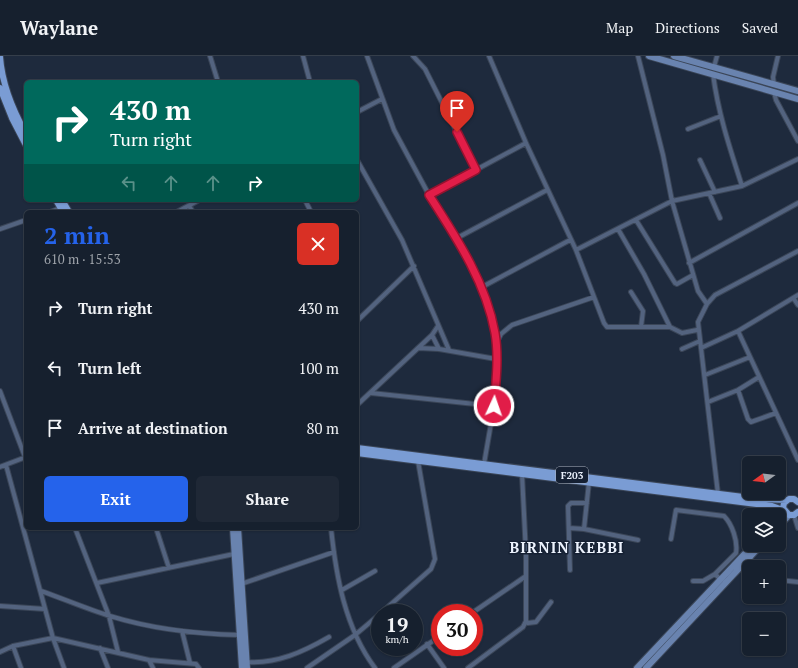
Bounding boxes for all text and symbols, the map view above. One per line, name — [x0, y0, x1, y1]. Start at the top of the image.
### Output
text: Waylane — [20, 15, 98, 40]
text: Map — [606, 18, 633, 37]
text: Directions — [655, 18, 720, 37]
text: Saved — [742, 18, 778, 37]
text: 430 m — [110, 91, 191, 128]
pin — [440, 91, 474, 132]
icon: right — [44, 96, 96, 148]
icon: arrive — [446, 97, 468, 119]
text: Turn right — [110, 127, 192, 151]
icon: left — [118, 172, 140, 194]
icon: ahead — [160, 172, 182, 194]
icon: ahead — [202, 172, 224, 194]
icon: right — [244, 172, 266, 194]
text: 2 min — [44, 219, 110, 251]
button: close — [297, 223, 339, 265]
text: 610 m · 15:53 — [44, 250, 121, 268]
icon: right — [44, 297, 66, 319]
text: Turn right — [78, 298, 153, 318]
text: 430 m — [298, 298, 339, 318]
icon: left — [44, 357, 66, 379]
text: Turn left — [78, 358, 142, 378]
text: 100 m — [298, 358, 339, 378]
position arrow — [473, 385, 515, 427]
icon: arrive — [44, 417, 66, 439]
text: Arrive at destination — [78, 418, 228, 438]
text: 80 m — [306, 418, 339, 438]
north arrow — [742, 456, 786, 500]
map controls — [742, 456, 786, 656]
road number: F203 — [556, 467, 588, 483]
button: Exit — [44, 476, 188, 522]
button: Share — [196, 476, 339, 522]
button: layers — [742, 508, 786, 552]
district label: BIRNIN KEBBI — [510, 537, 624, 557]
button: + — [742, 560, 786, 604]
speed limit sign: 30 — [431, 604, 483, 656]
text: 19 — [386, 611, 408, 638]
button: − — [742, 612, 786, 656]
text: km/h — [385, 633, 409, 646]

